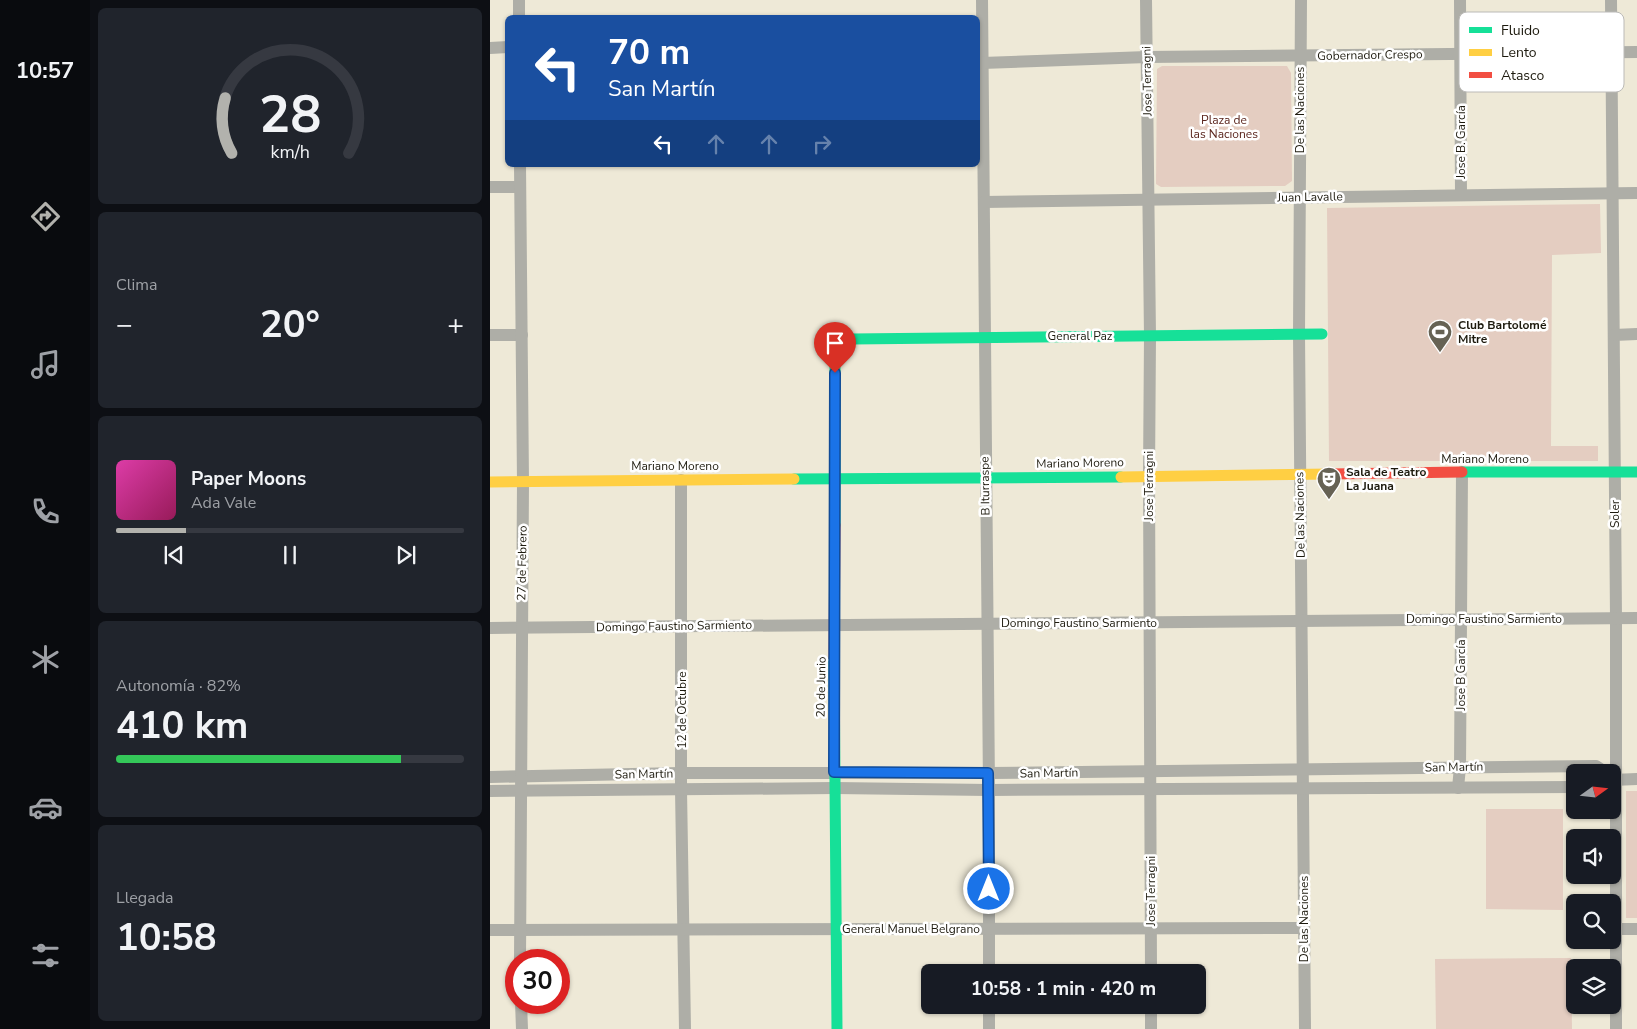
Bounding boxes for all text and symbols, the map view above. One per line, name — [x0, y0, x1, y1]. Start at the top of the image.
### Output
legend — [1459, 12, 1624, 92]
text: Fluido — [1501, 21, 1540, 40]
text: 70 m — [608, 29, 690, 76]
icon: left — [525, 35, 590, 100]
text: Lento — [1501, 43, 1537, 62]
street label: Jose Terragni — [1138, 46, 1156, 117]
street label: Gobernador Crespo — [1317, 46, 1423, 64]
text: 10:57 — [16, 56, 74, 86]
text: Atasco — [1501, 66, 1544, 85]
street label: De las Naciones — [1292, 67, 1308, 153]
text: San Martín — [608, 74, 716, 104]
text: 28 — [259, 79, 321, 150]
street label: Jose B. García — [1453, 105, 1469, 180]
park label: Plaza de las Naciones — [1190, 112, 1258, 142]
icon: left — [649, 130, 677, 158]
icon: ahead — [702, 130, 730, 158]
icon: ahead — [755, 130, 783, 158]
icon: right — [808, 130, 836, 158]
text: km/h — [270, 140, 310, 164]
street label: Juan Lavalle — [1276, 188, 1343, 206]
icon: directions — [28, 199, 63, 234]
text: Clima — [116, 274, 157, 296]
text: 20° — [260, 299, 320, 350]
text: − — [116, 306, 133, 344]
text: + — [447, 306, 464, 344]
place label: Club Bartolomé Mitre — [1458, 317, 1547, 347]
sports icon: Club Bartolomé Mitre — [1427, 319, 1453, 353]
pin — [814, 322, 856, 373]
street label: General Paz — [1048, 328, 1113, 344]
icon: arrive — [821, 329, 849, 357]
icon: music — [28, 347, 63, 382]
street label: Jose Terragni — [1141, 451, 1157, 522]
street label: Mariano Moreno — [1441, 451, 1529, 467]
street label: Mariano Moreno — [1036, 454, 1124, 472]
street label: B Iturraspe — [976, 456, 994, 516]
street label: Mariano Moreno — [631, 458, 719, 474]
place label: Sala de Teatro La Juana — [1346, 464, 1427, 494]
text: Paper Moons — [191, 466, 306, 492]
theatre icon: Sala de Teatro La Juana — [1316, 466, 1342, 500]
street label: De las Naciones — [1291, 471, 1309, 558]
text: Ada Vale — [191, 492, 256, 514]
icon: phone — [28, 494, 63, 529]
street label: Soler — [1607, 499, 1623, 528]
street label: 27 de Febrero — [513, 525, 531, 601]
icon: previous — [160, 541, 188, 569]
icon: pause — [276, 541, 304, 569]
icon: next — [392, 541, 420, 569]
street label: Domingo Faustino Sarmiento — [1406, 611, 1562, 627]
street label: Domingo Faustino Sarmiento — [1001, 615, 1157, 631]
street label: Domingo Faustino Sarmiento — [596, 617, 752, 635]
street label: Jose B García — [1453, 640, 1469, 712]
icon: climate — [28, 642, 63, 677]
street label: 20 de Junio — [812, 656, 830, 718]
street label: 12 de Octubre — [674, 671, 690, 749]
text: Autonomía · 82% — [116, 675, 241, 697]
text: 410 km — [116, 700, 248, 751]
street label: San Martín — [1425, 758, 1483, 776]
street label: San Martín — [1020, 764, 1078, 782]
north arrow — [1566, 764, 1621, 819]
map controls — [1566, 764, 1621, 1014]
street label: San Martín — [615, 765, 673, 783]
icon: car — [28, 790, 63, 825]
button: sound — [1566, 829, 1621, 884]
street label: Jose Terragni — [1143, 856, 1159, 927]
position arrow — [962, 862, 1014, 914]
street label: De las Naciones — [1296, 876, 1312, 962]
text: Llegada — [116, 887, 174, 909]
button: search — [1566, 894, 1621, 949]
text: 10:58 — [116, 912, 217, 963]
street label: General Manuel Belgrano — [842, 921, 980, 937]
icon: filters — [28, 938, 63, 973]
speed limit sign: 30 — [505, 949, 570, 1014]
button: layers — [1566, 959, 1621, 1014]
text: 10:58 · 1 min · 420 m — [971, 976, 1156, 1002]

